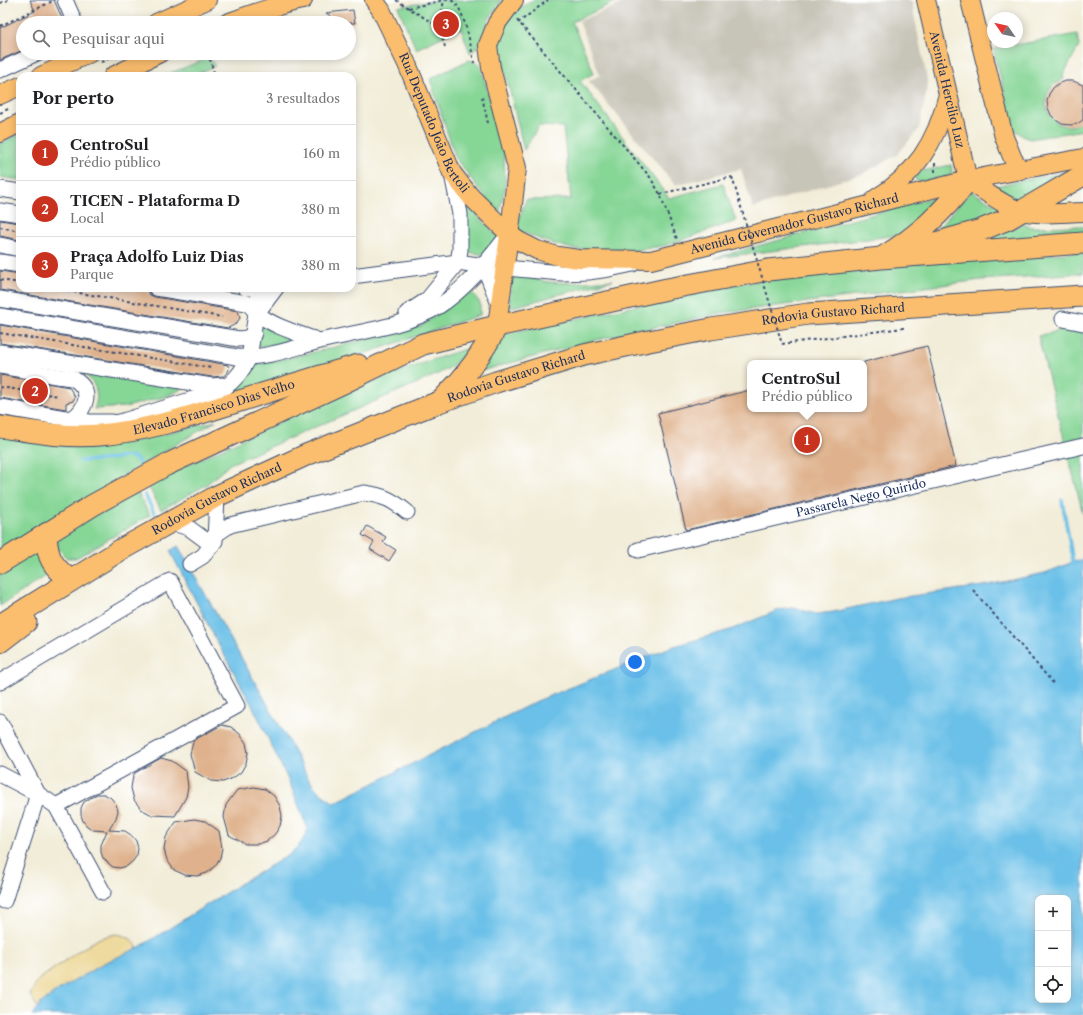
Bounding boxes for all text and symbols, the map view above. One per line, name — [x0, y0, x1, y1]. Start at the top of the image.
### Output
pin: 3 — [433, 9, 459, 39]
north arrow — [987, 12, 1023, 48]
search box — [16, 16, 356, 60]
icon: search — [30, 27, 52, 49]
street label: Avenida Hercílio Luz — [926, 28, 968, 150]
text: Pesquisar aqui — [62, 29, 165, 48]
street label: Rua Deputado João Bertoli — [396, 50, 473, 196]
text: Por perto — [32, 88, 114, 108]
text: 3 resultados — [266, 90, 340, 106]
text: CentroSul — [70, 135, 149, 154]
text: 1 — [42, 145, 48, 161]
text: 160 m — [303, 145, 340, 161]
text: Prédio público — [70, 154, 161, 170]
street label: Avenida Governador Gustavo Richard — [688, 190, 901, 257]
text: TICEN - Plataforma D — [70, 191, 240, 210]
text: 2 — [41, 201, 49, 217]
text: 380 m — [301, 201, 340, 217]
text: Local — [70, 210, 104, 226]
text: Praça Adolfo Luiz Dias — [70, 247, 244, 266]
text: 3 — [41, 257, 49, 273]
text: 380 m — [301, 257, 340, 273]
text: Parque — [70, 266, 114, 282]
street label: Rodovia Gustavo Richard — [760, 300, 906, 328]
street label: Rodovia Gustavo Richard — [445, 347, 588, 406]
popup — [747, 360, 867, 412]
text: CentroSul — [762, 369, 840, 388]
pin: 2 — [22, 376, 48, 406]
street label: Elevado Francisco Dias Velho — [132, 376, 296, 437]
text: Prédio público — [762, 388, 852, 404]
pin: 1 — [794, 425, 820, 455]
street label: Rodovia Gustavo Richard — [149, 459, 285, 538]
street label: Passarela Nego Quirido — [794, 475, 927, 520]
your location — [625, 652, 645, 672]
map controls — [1035, 895, 1071, 1003]
button: + — [1035, 895, 1071, 931]
button: − — [1035, 931, 1071, 967]
button: locate — [1035, 967, 1071, 1003]

